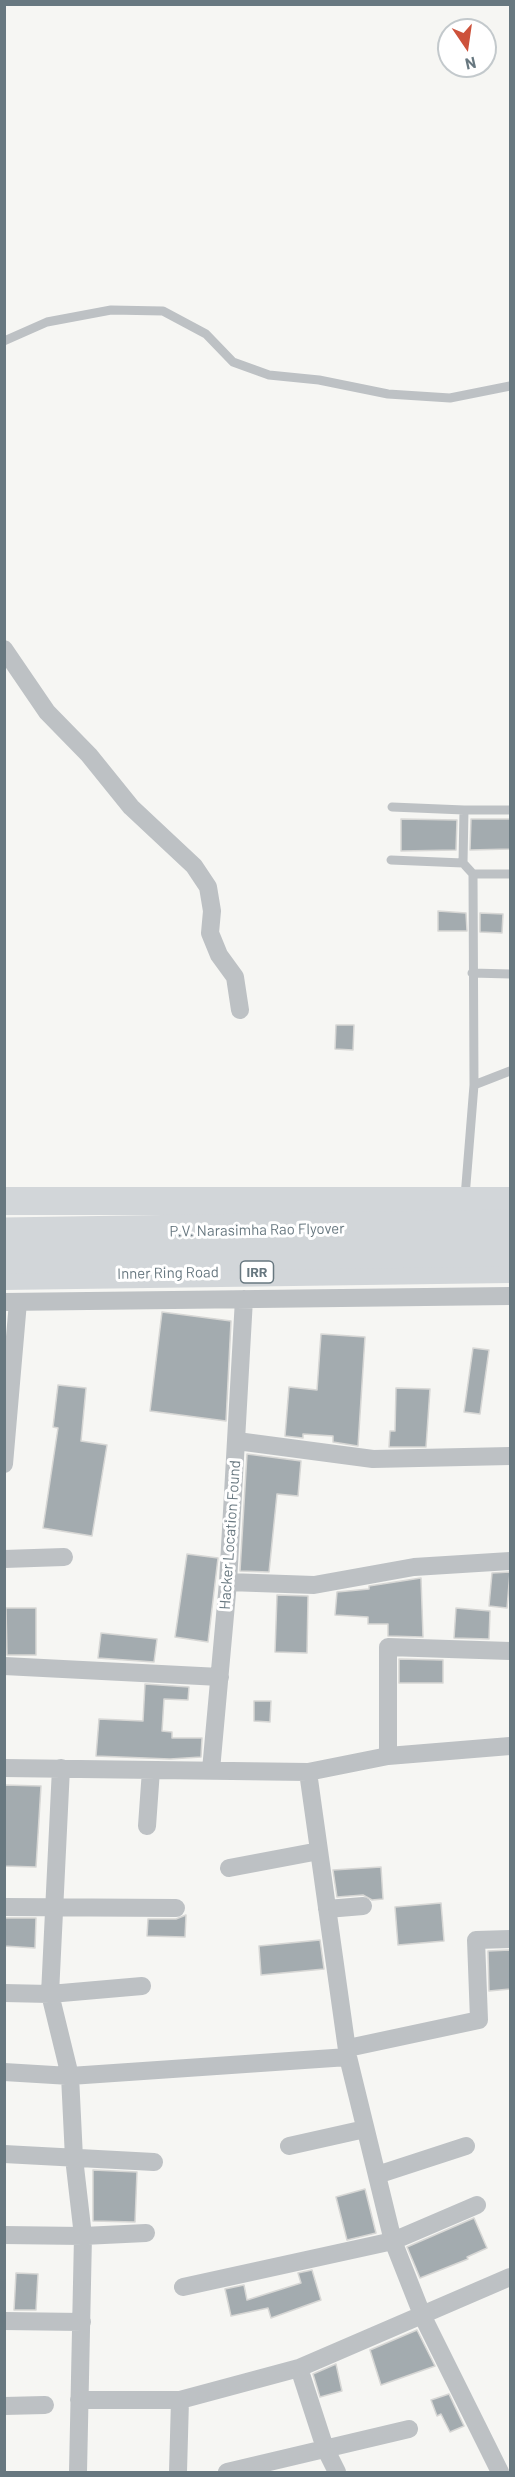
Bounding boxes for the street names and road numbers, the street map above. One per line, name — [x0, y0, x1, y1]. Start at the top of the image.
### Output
street label: P.V. Narasimha Rao Flyover — [169, 1219, 345, 1241]
road number: IRR — [240, 1261, 274, 1283]
street label: Inner Ring Road — [117, 1263, 219, 1283]
street label: Hacker Location Found — [216, 1460, 244, 1610]

